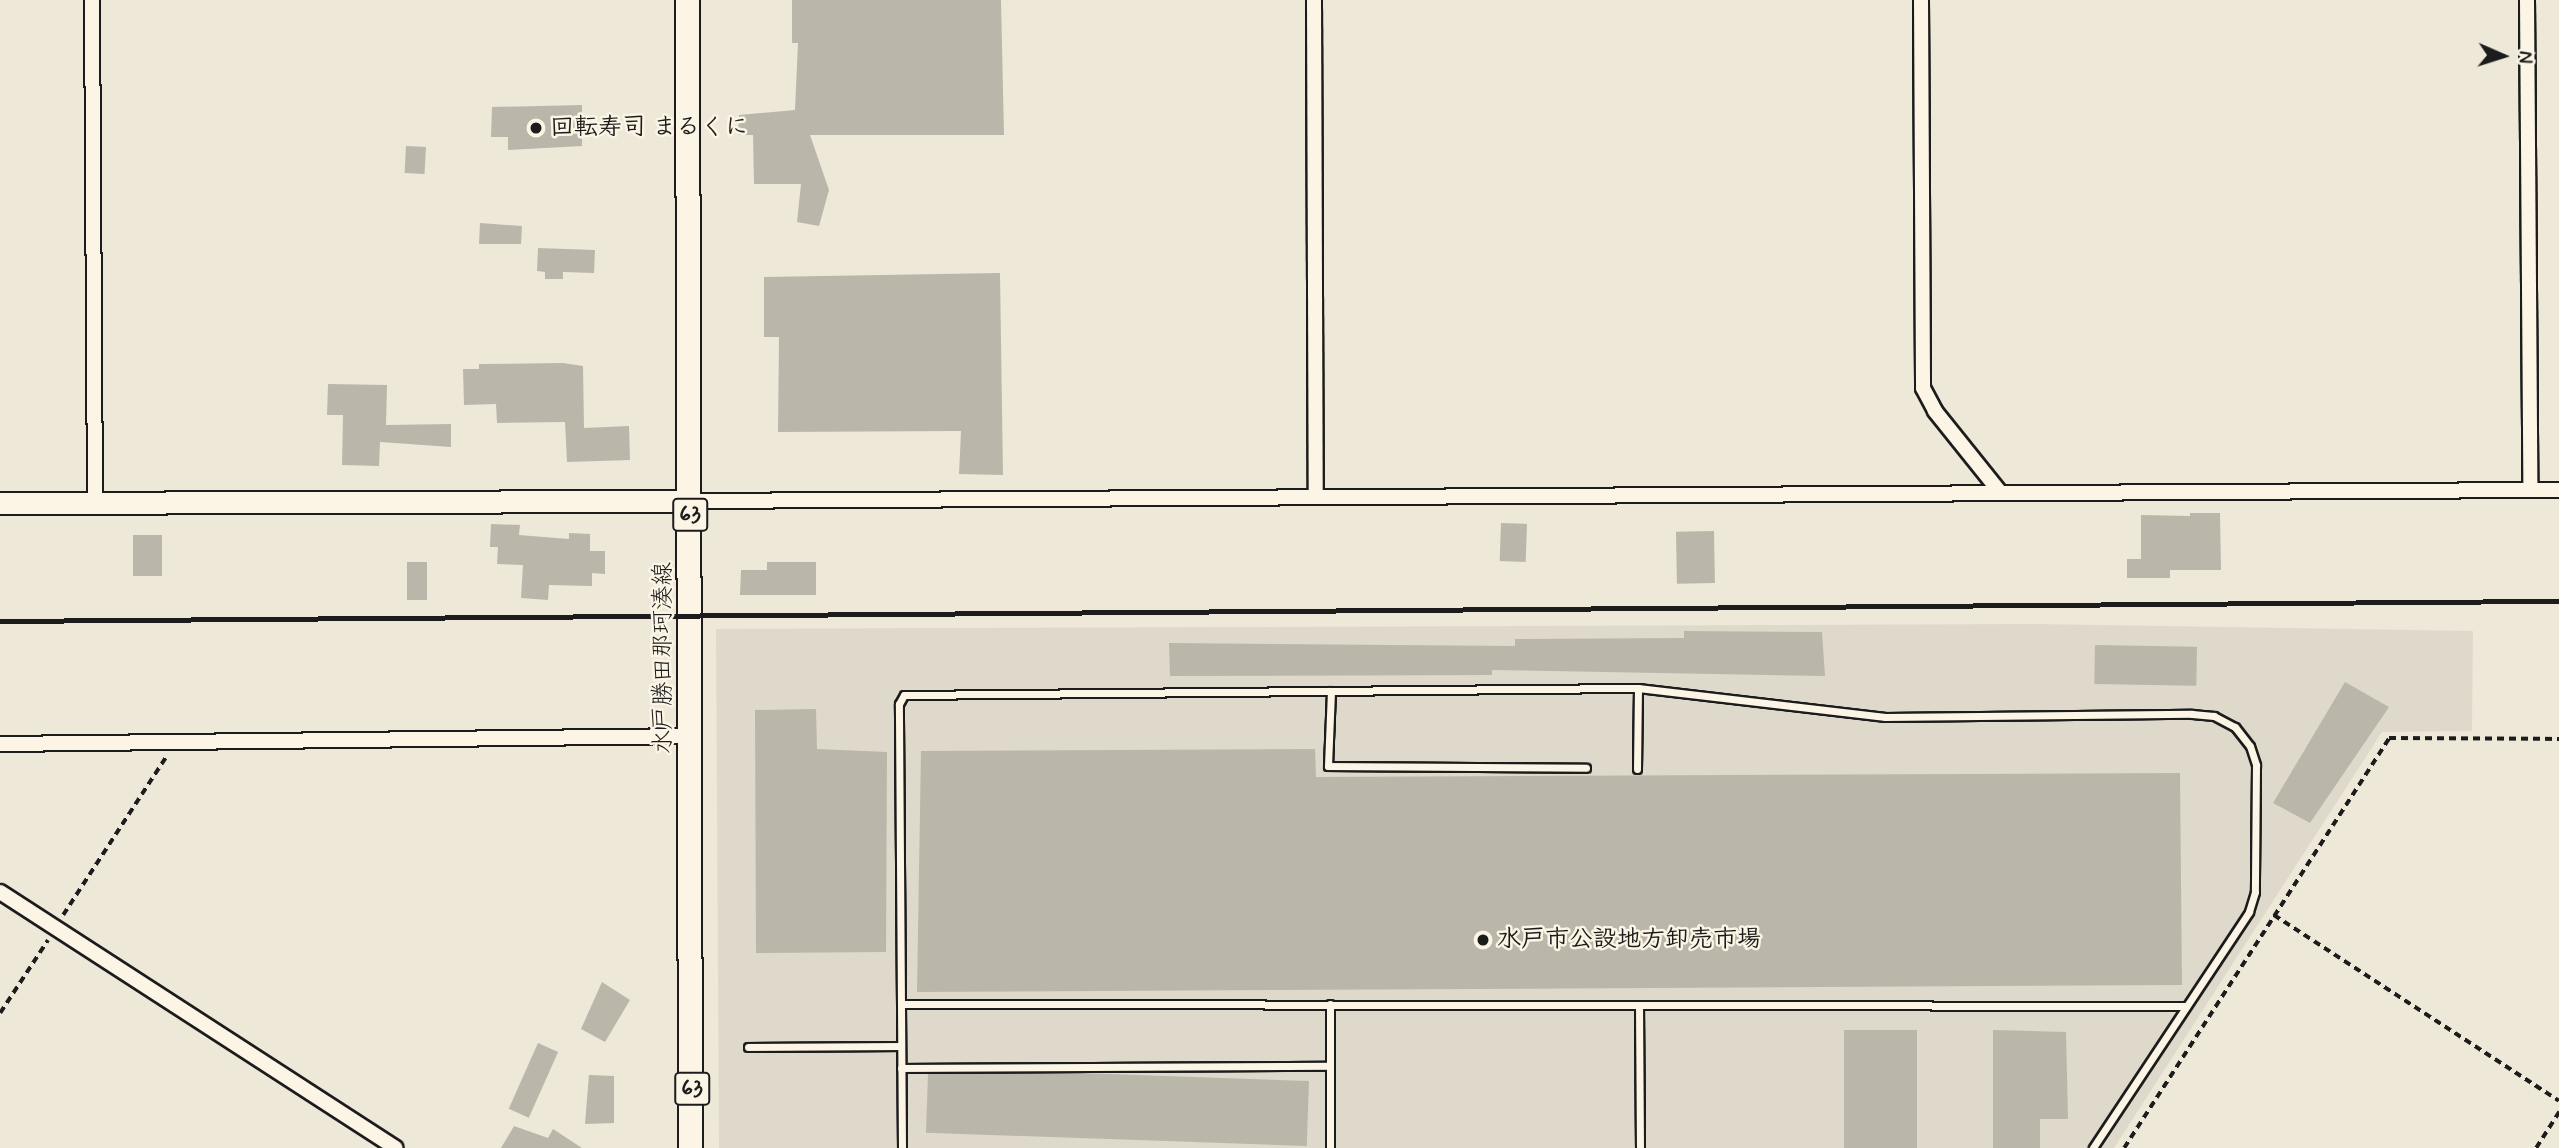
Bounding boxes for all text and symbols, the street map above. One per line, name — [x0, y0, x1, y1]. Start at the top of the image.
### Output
north arrow — [2468, 21, 2538, 91]
text: N — [2512, 50, 2537, 64]
place label: 回転寿司 まるくに — [550, 114, 748, 142]
marker: 回転寿司 まるくに — [528, 120, 544, 136]
road number: 63 — [671, 495, 709, 534]
street label: 水戸勝田那珂湊線 — [650, 562, 678, 754]
place label: 水戸市公設地方卸売市場 — [1497, 926, 1761, 954]
marker: 水戸市公設地方卸売市場 — [1475, 932, 1491, 948]
road number: 63 — [673, 1070, 711, 1108]

